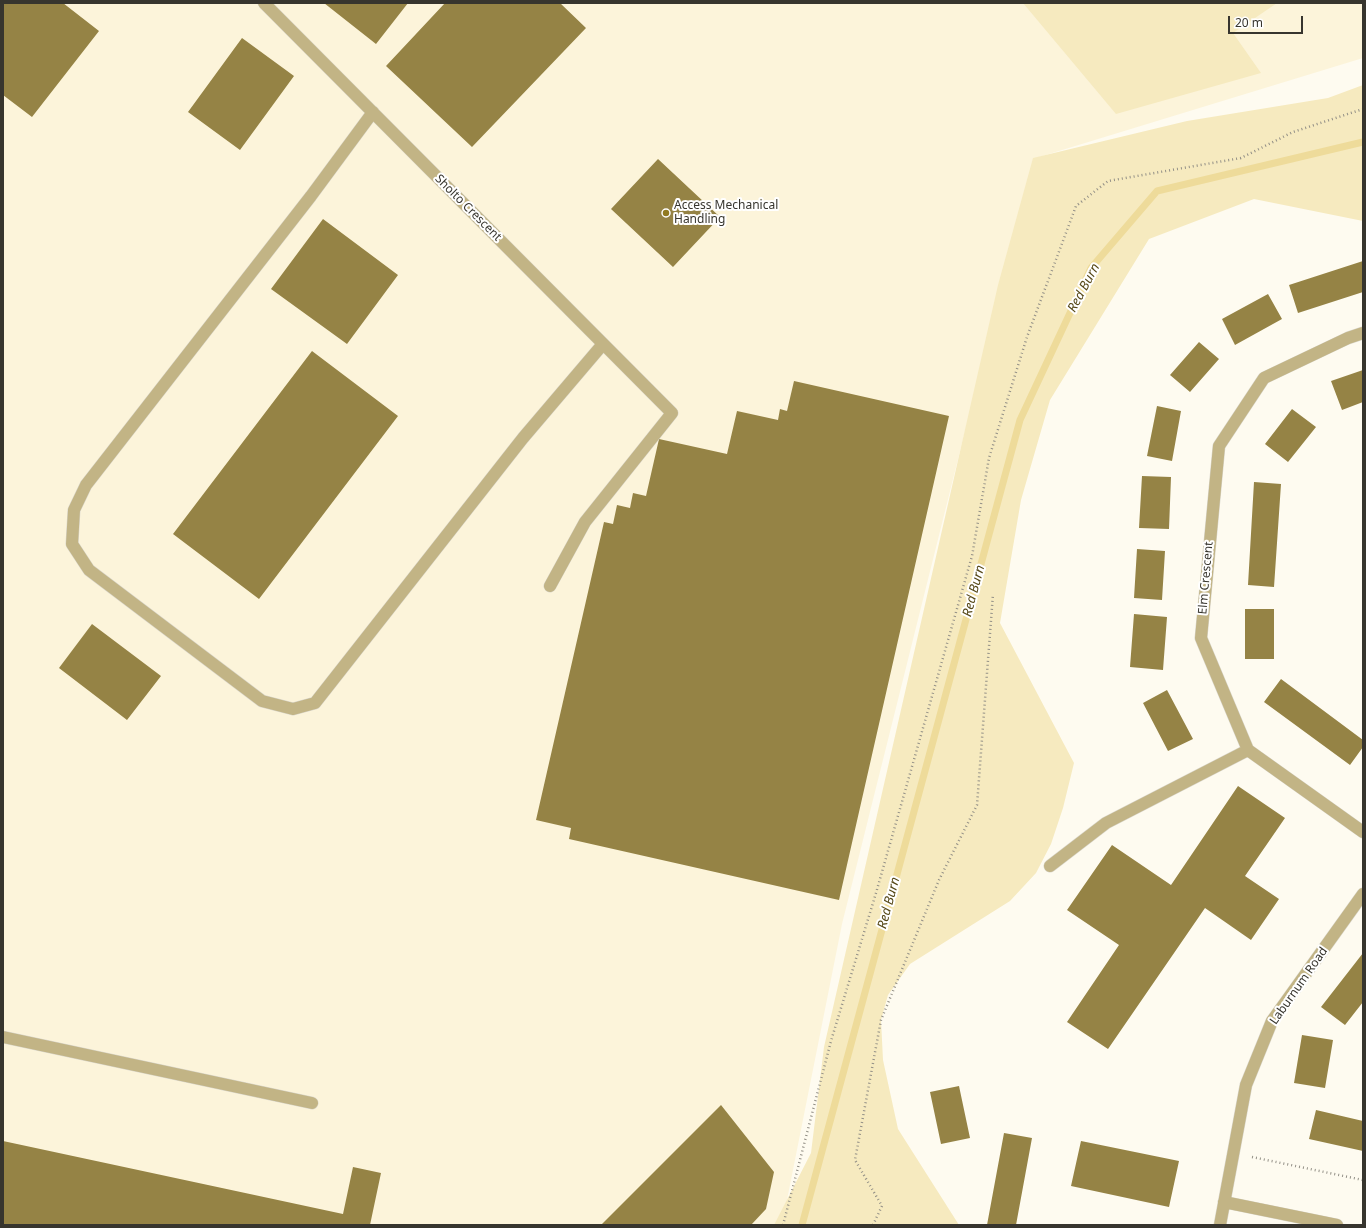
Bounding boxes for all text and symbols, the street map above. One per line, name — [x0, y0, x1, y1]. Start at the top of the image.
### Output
scale bar — [1230, 8, 1305, 34]
text: 20 m — [1235, 14, 1263, 31]
street label: Sholto Crescent — [432, 172, 504, 244]
place label: Access Mechanical Handling — [674, 199, 778, 227]
marker: Access Mechanical Handling — [661, 208, 671, 218]
water label: Red Burn — [1065, 261, 1103, 315]
street label: Elm Crescent — [1196, 541, 1216, 615]
water label: Red Burn — [960, 563, 988, 619]
water label: Red Burn — [875, 875, 903, 931]
street label: Laburnum Road — [1267, 945, 1331, 1027]

